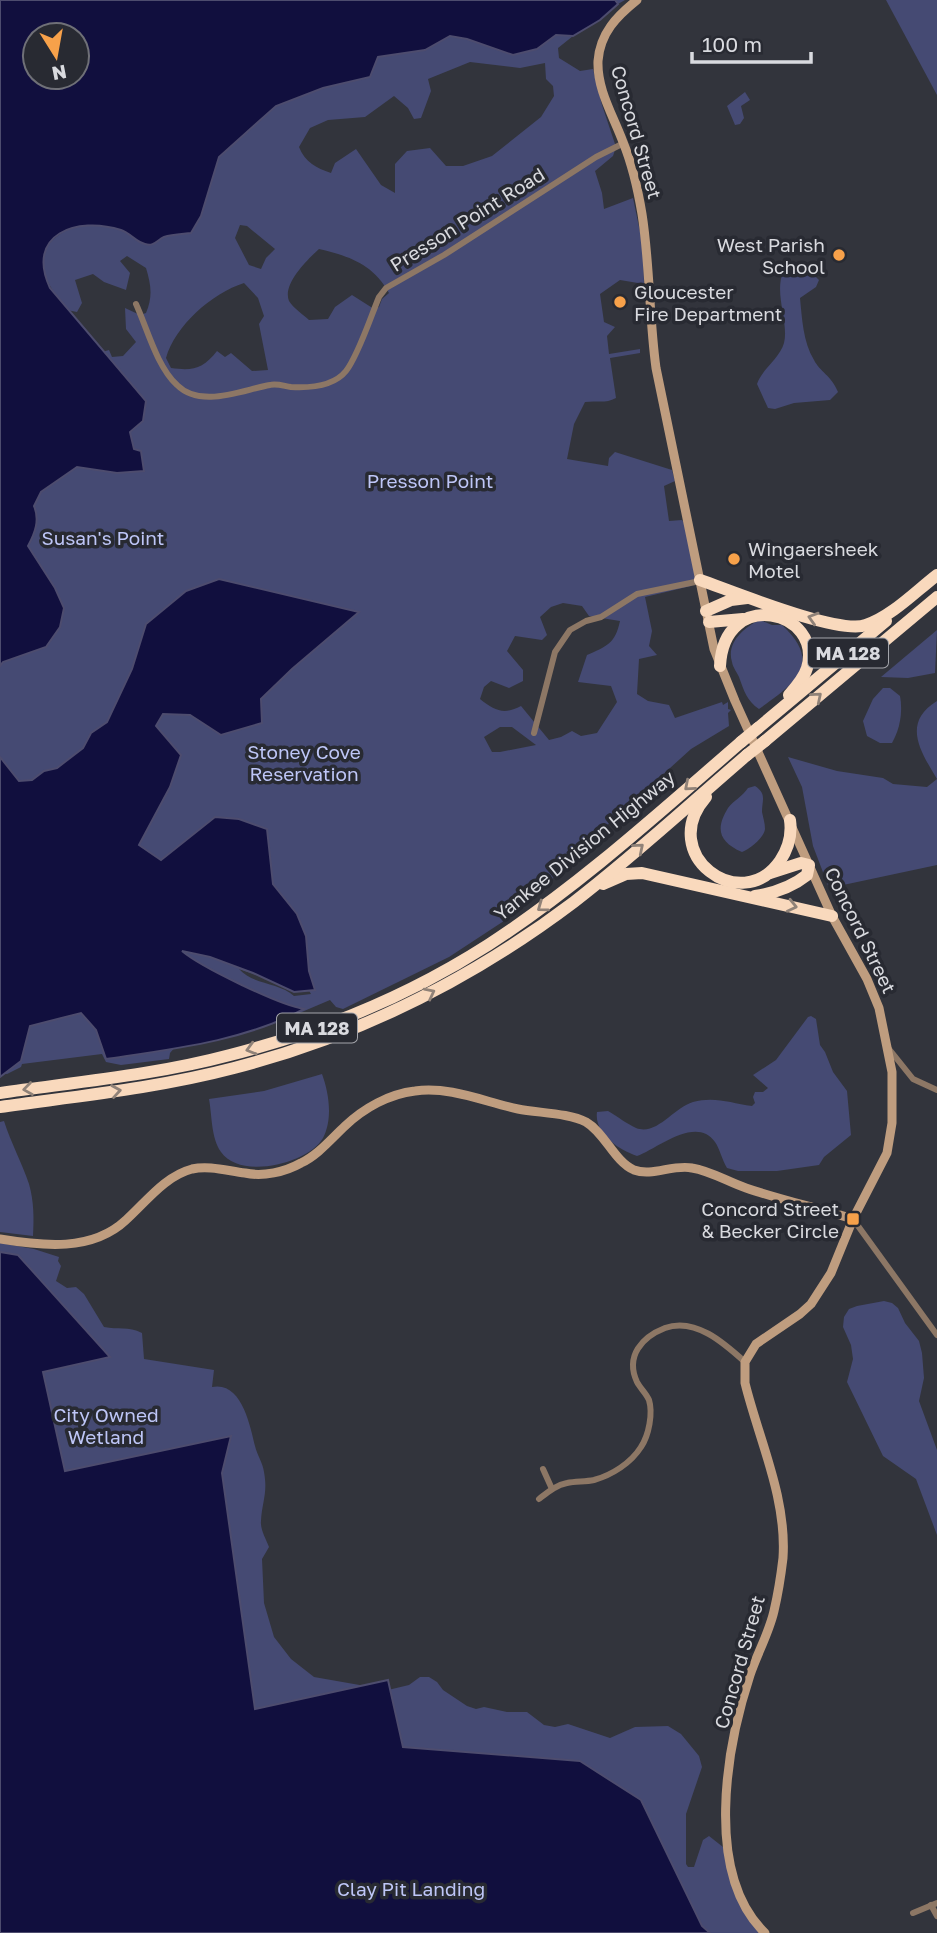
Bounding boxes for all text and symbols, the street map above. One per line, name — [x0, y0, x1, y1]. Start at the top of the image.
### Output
north arrow — [21, 21, 91, 91]
scale bar — [692, 21, 811, 65]
text: 100 m — [702, 31, 762, 57]
text: N — [50, 61, 69, 86]
street label: Concord Street — [607, 63, 667, 201]
street label: Presson Point Road — [386, 162, 548, 276]
place label: West Parish School — [717, 233, 825, 278]
marker: West Parish School — [831, 247, 847, 263]
place label: Gloucester Fire Department — [634, 280, 782, 325]
marker: Gloucester Fire Department — [612, 294, 628, 310]
park label: Presson Point — [367, 469, 493, 492]
park label: Susan's Point — [42, 526, 164, 549]
place label: Wingaersheek Motel — [748, 537, 879, 582]
marker: Wingaersheek Motel — [726, 551, 742, 567]
one-way arrow — [807, 612, 819, 626]
road number: MA 128 — [808, 638, 888, 668]
one-way arrow — [809, 693, 822, 705]
park label: Stoney Cove Reservation — [247, 740, 361, 785]
street label: Yankee Division Highway — [489, 765, 679, 925]
one-way arrow — [685, 778, 697, 791]
one-way arrow — [630, 844, 643, 856]
street label: Concord Street — [820, 863, 902, 997]
one-way arrow — [786, 898, 798, 912]
one-way arrow — [537, 899, 550, 912]
one-way arrow — [423, 988, 435, 1002]
road number: MA 128 — [277, 1014, 357, 1042]
one-way arrow — [246, 1041, 258, 1056]
one-way arrow — [22, 1082, 34, 1097]
one-way arrow — [110, 1083, 122, 1098]
place label: Concord Street & Becker Circle — [701, 1197, 839, 1242]
marker: Concord Street & Becker Circle — [845, 1211, 861, 1227]
park label: City Owned Wetland — [53, 1403, 159, 1448]
street label: Concord Street — [709, 1593, 769, 1731]
park label: Clay Pit Landing — [337, 1877, 485, 1900]

